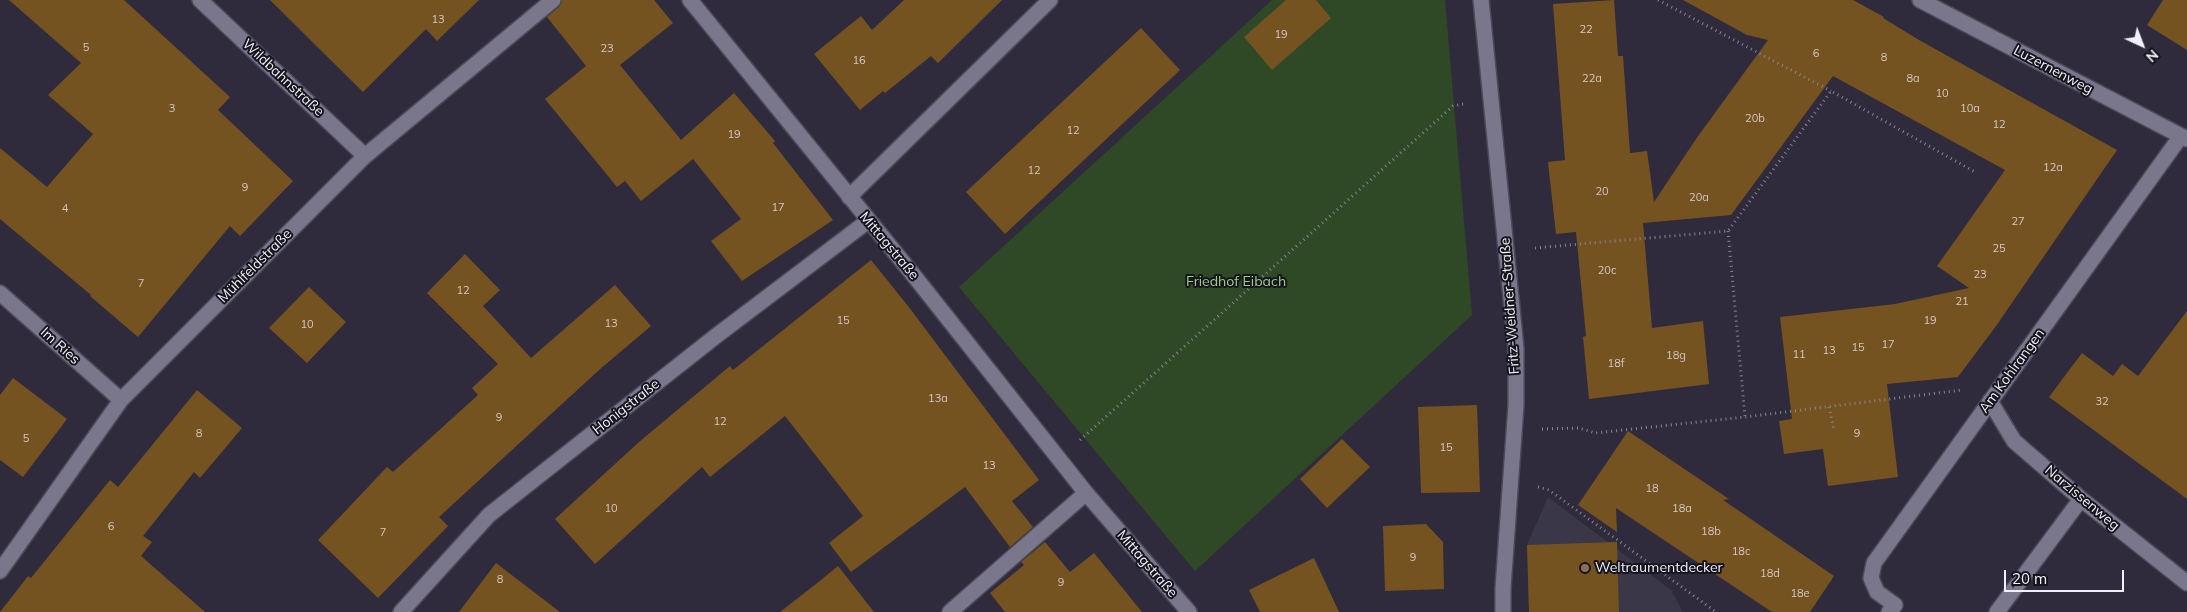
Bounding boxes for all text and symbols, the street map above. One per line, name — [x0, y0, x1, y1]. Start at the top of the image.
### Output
house number: 13 — [431, 13, 445, 27]
north arrow — [2117, 20, 2167, 70]
house number: 22 — [1579, 23, 1593, 37]
house number: 19 — [1274, 28, 1288, 42]
street label: Wildbahnstraße — [239, 36, 327, 120]
house number: 5 — [83, 41, 89, 55]
house number: 23 — [600, 42, 614, 56]
street label: Luzernenweg — [2010, 42, 2096, 98]
text: N — [2142, 46, 2162, 66]
house number: 6 — [1813, 47, 1819, 61]
house number: 8 — [1881, 51, 1887, 65]
house number: 16 — [852, 54, 866, 68]
house number: 22a — [1582, 72, 1602, 86]
house number: 8a — [1906, 72, 1920, 86]
house number: 10 — [1935, 87, 1949, 101]
house number: 3 — [169, 102, 175, 116]
house number: 10a — [1960, 102, 1980, 116]
house number: 20b — [1745, 112, 1765, 126]
house number: 12 — [1992, 118, 2006, 132]
house number: 12 — [1066, 124, 1080, 138]
house number: 19 — [727, 128, 741, 142]
house number: 12a — [2043, 161, 2063, 175]
house number: 12 — [1027, 164, 1041, 178]
house number: 9 — [242, 181, 248, 195]
house number: 20 — [1595, 185, 1609, 199]
house number: 20a — [1689, 191, 1709, 205]
house number: 17 — [771, 201, 785, 215]
house number: 4 — [62, 202, 68, 216]
street label: Mittagstraße — [856, 209, 922, 283]
house number: 27 — [2011, 215, 2025, 229]
street label: Mühlfeldstraße — [215, 226, 295, 306]
street label: Fritz-Weidner-Straße — [1497, 237, 1523, 375]
house number: 25 — [1992, 242, 2006, 256]
house number: 20c — [1598, 264, 1616, 278]
house number: 23 — [1973, 268, 1987, 282]
park label: Friedhof Eibach — [1186, 274, 1286, 290]
house number: 7 — [138, 277, 144, 291]
house number: 12 — [456, 284, 470, 298]
house number: 21 — [1955, 295, 1969, 309]
house number: 15 — [836, 314, 850, 328]
house number: 19 — [1923, 314, 1937, 328]
house number: 13 — [604, 317, 618, 331]
house number: 10 — [300, 318, 314, 332]
street label: Im Ries — [37, 324, 83, 368]
street label: Am Kohlrangen — [1976, 325, 2048, 417]
house number: 17 — [1881, 338, 1895, 352]
house number: 15 — [1851, 341, 1865, 355]
house number: 13 — [1822, 344, 1836, 358]
house number: 11 — [1792, 348, 1806, 362]
house number: 18g — [1666, 349, 1686, 363]
house number: 18f — [1608, 357, 1624, 371]
street label: Honigstraße — [589, 376, 663, 438]
house number: 13a — [928, 392, 948, 406]
house number: 32 — [2095, 395, 2109, 409]
house number: 9 — [496, 411, 502, 425]
house number: 12 — [713, 415, 727, 429]
house number: 8 — [196, 427, 202, 441]
house number: 9 — [1854, 427, 1860, 441]
house number: 5 — [23, 432, 29, 446]
house number: 15 — [1439, 441, 1453, 455]
house number: 13 — [982, 459, 996, 473]
street label: Narzissenweg — [2041, 462, 2123, 534]
house number: 18 — [1645, 482, 1659, 496]
house number: 10 — [604, 502, 618, 516]
house number: 18a — [1672, 502, 1692, 516]
house number: 6 — [108, 520, 114, 534]
house number: 18b — [1701, 525, 1721, 539]
house number: 7 — [380, 526, 386, 540]
street label: Mittagstraße — [1113, 527, 1181, 601]
house number: 18c — [1732, 545, 1750, 559]
house number: 9 — [1410, 551, 1416, 565]
place label: Weltraumentdecker — [1595, 560, 1723, 576]
scale bar — [2007, 560, 2127, 592]
marker: Weltraumentdecker — [1579, 562, 1591, 574]
house number: 18d — [1760, 567, 1780, 581]
text: 20 m — [2012, 569, 2047, 588]
house number: 8 — [497, 573, 503, 587]
house number: 9 — [1058, 576, 1064, 590]
house number: 18e — [1790, 587, 1810, 601]

